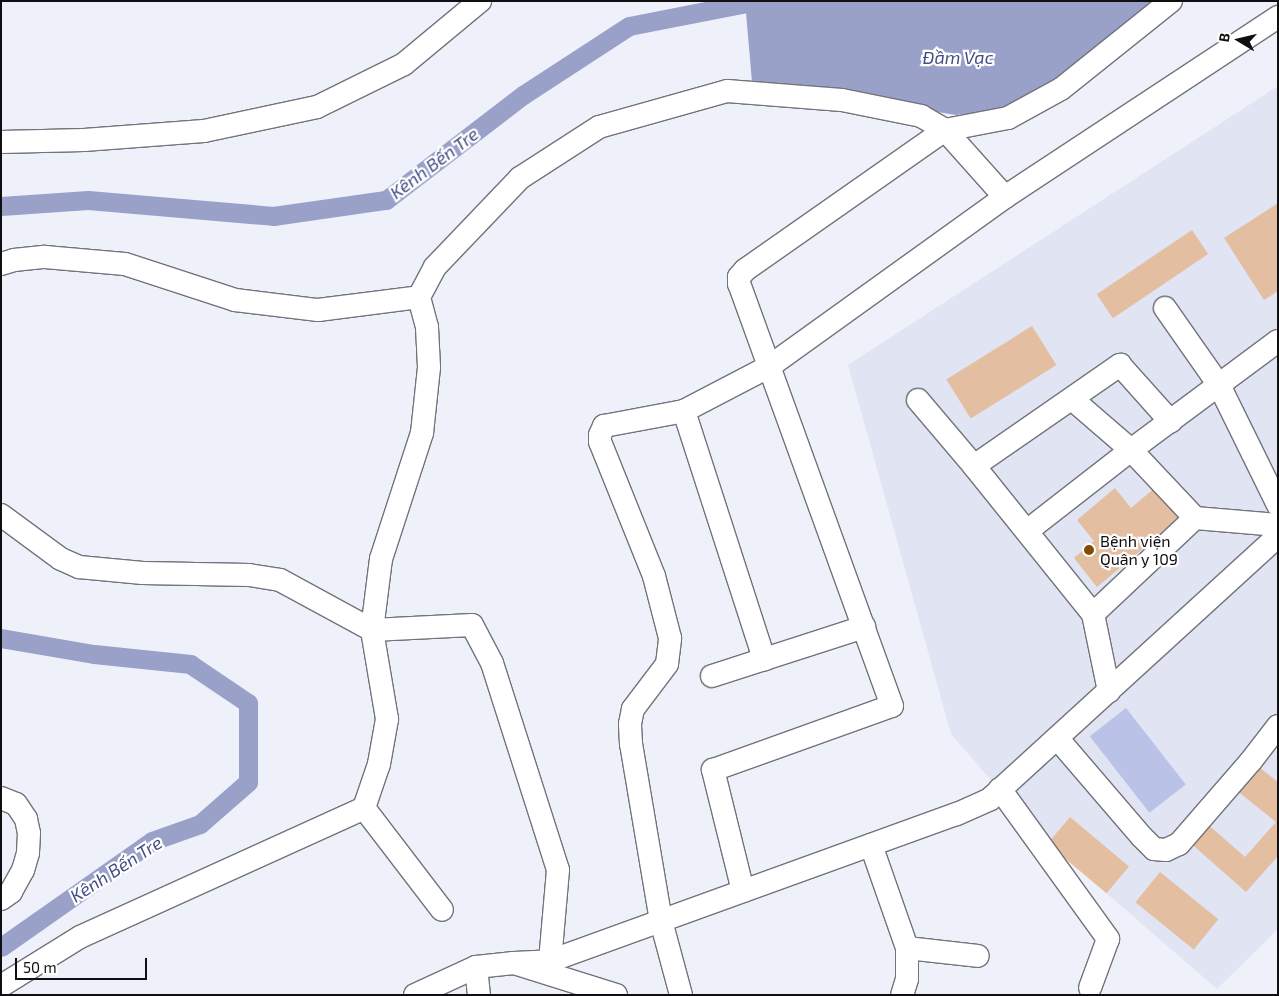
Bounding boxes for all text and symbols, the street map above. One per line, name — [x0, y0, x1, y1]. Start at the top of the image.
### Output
north arrow — [1214, 15, 1264, 65]
text: B — [1215, 32, 1233, 43]
water label: Đầm Vạc — [922, 46, 994, 68]
water label: Kênh Bến Tre — [385, 123, 483, 203]
place label: Bệnh viện Quân y 109 — [1100, 531, 1179, 569]
marker: Bệnh viện Quân y 109 — [1082, 543, 1096, 557]
water label: Kênh Bến Tre — [66, 831, 166, 907]
scale bar — [18, 948, 150, 980]
text: 50 m — [23, 958, 57, 976]

